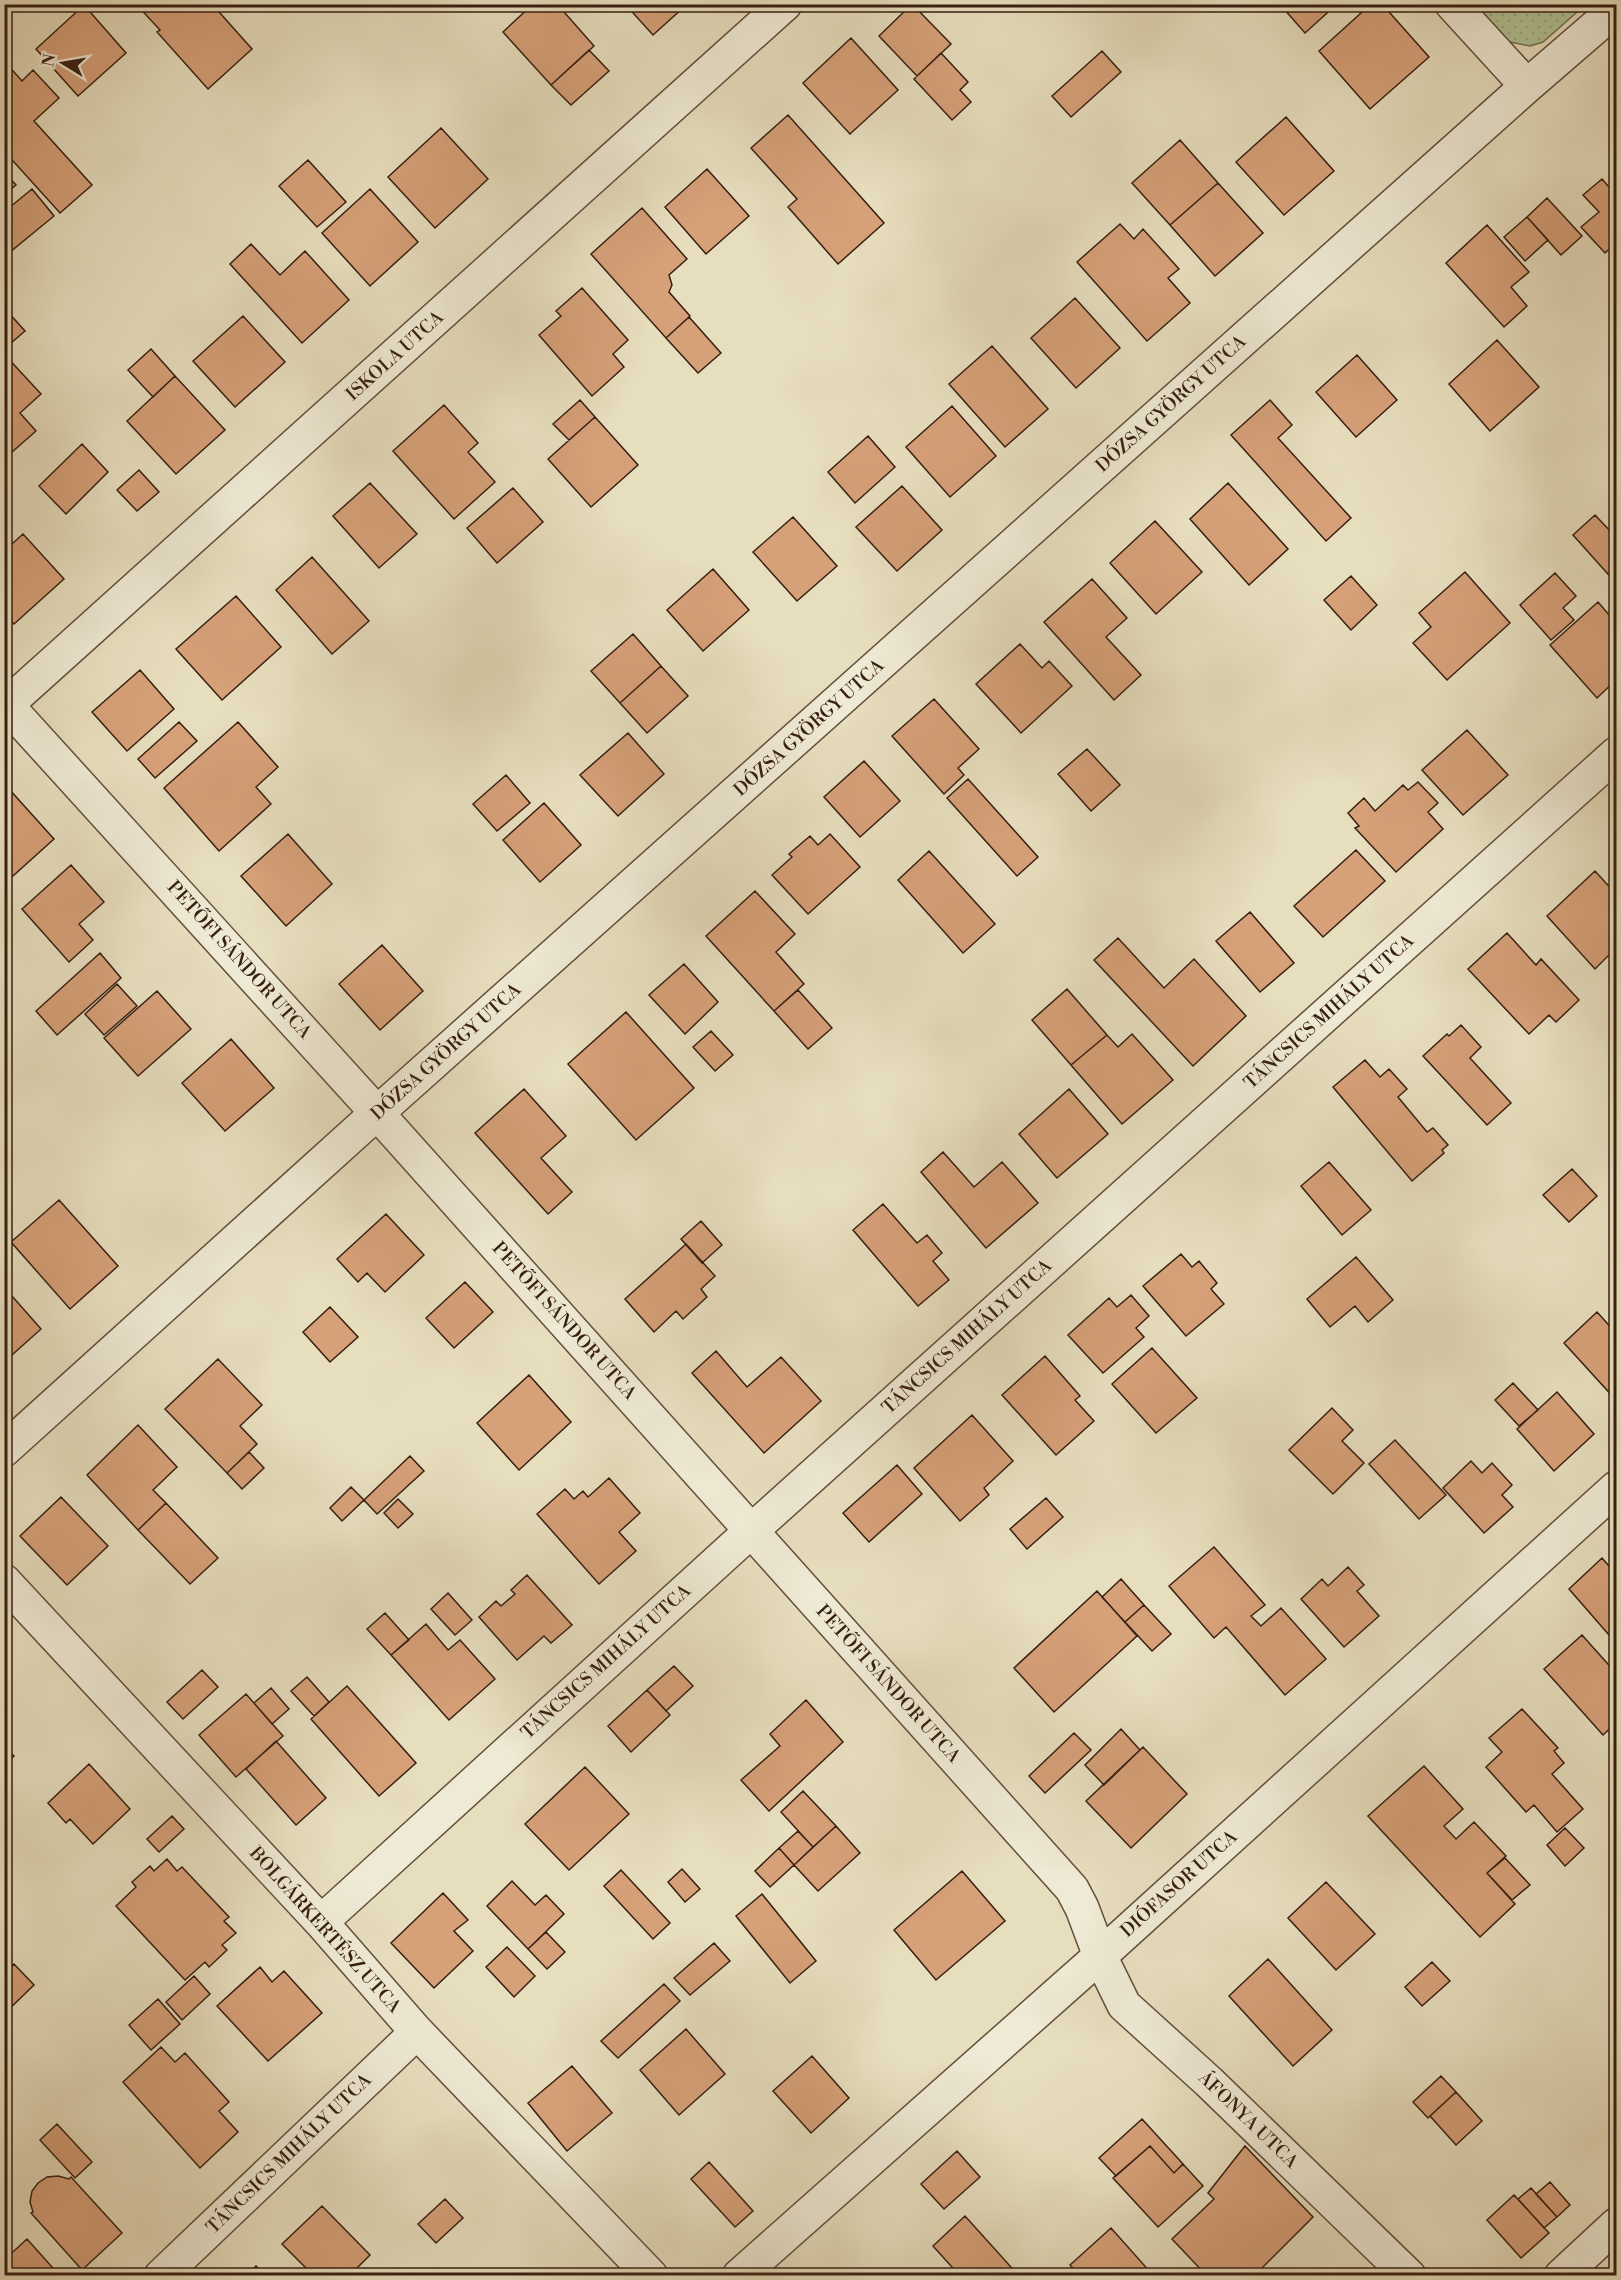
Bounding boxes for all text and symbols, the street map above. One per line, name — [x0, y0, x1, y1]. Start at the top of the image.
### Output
north arrow — [33, 33, 93, 93]
text: N — [38, 52, 60, 68]
street label: ISKOLA UTCA — [341, 306, 449, 406]
street label: DÓZSA GYÖRGY UTCA — [1091, 330, 1251, 478]
street label: DÓZSA GYÖRGY UTCA — [729, 654, 889, 802]
street label: PETŐFI SÁNDOR UTCA — [162, 876, 316, 1044]
street label: TÁNCSICS MIHÁLY UTCA — [1239, 929, 1419, 1094]
street label: DÓZSA GYÖRGY UTCA — [366, 978, 526, 1126]
street label: PETŐFI SÁNDOR UTCA — [487, 1237, 641, 1405]
street label: TÁNCSICS MIHÁLY UTCA — [877, 1254, 1057, 1419]
street label: TÁNCSICS MIHÁLY UTCA — [516, 1579, 696, 1744]
street label: PETŐFI SÁNDOR UTCA — [811, 1600, 965, 1768]
street label: DIÓFASOR UTCA — [1116, 1825, 1243, 1942]
street label: BOLGÁRKERTÉSZ UTCA — [244, 1841, 406, 2018]
street label: ÁFONYA UTCA — [1193, 2066, 1303, 2174]
street label: TÁNCSICS MIHÁLY UTCA — [202, 2069, 377, 2239]

